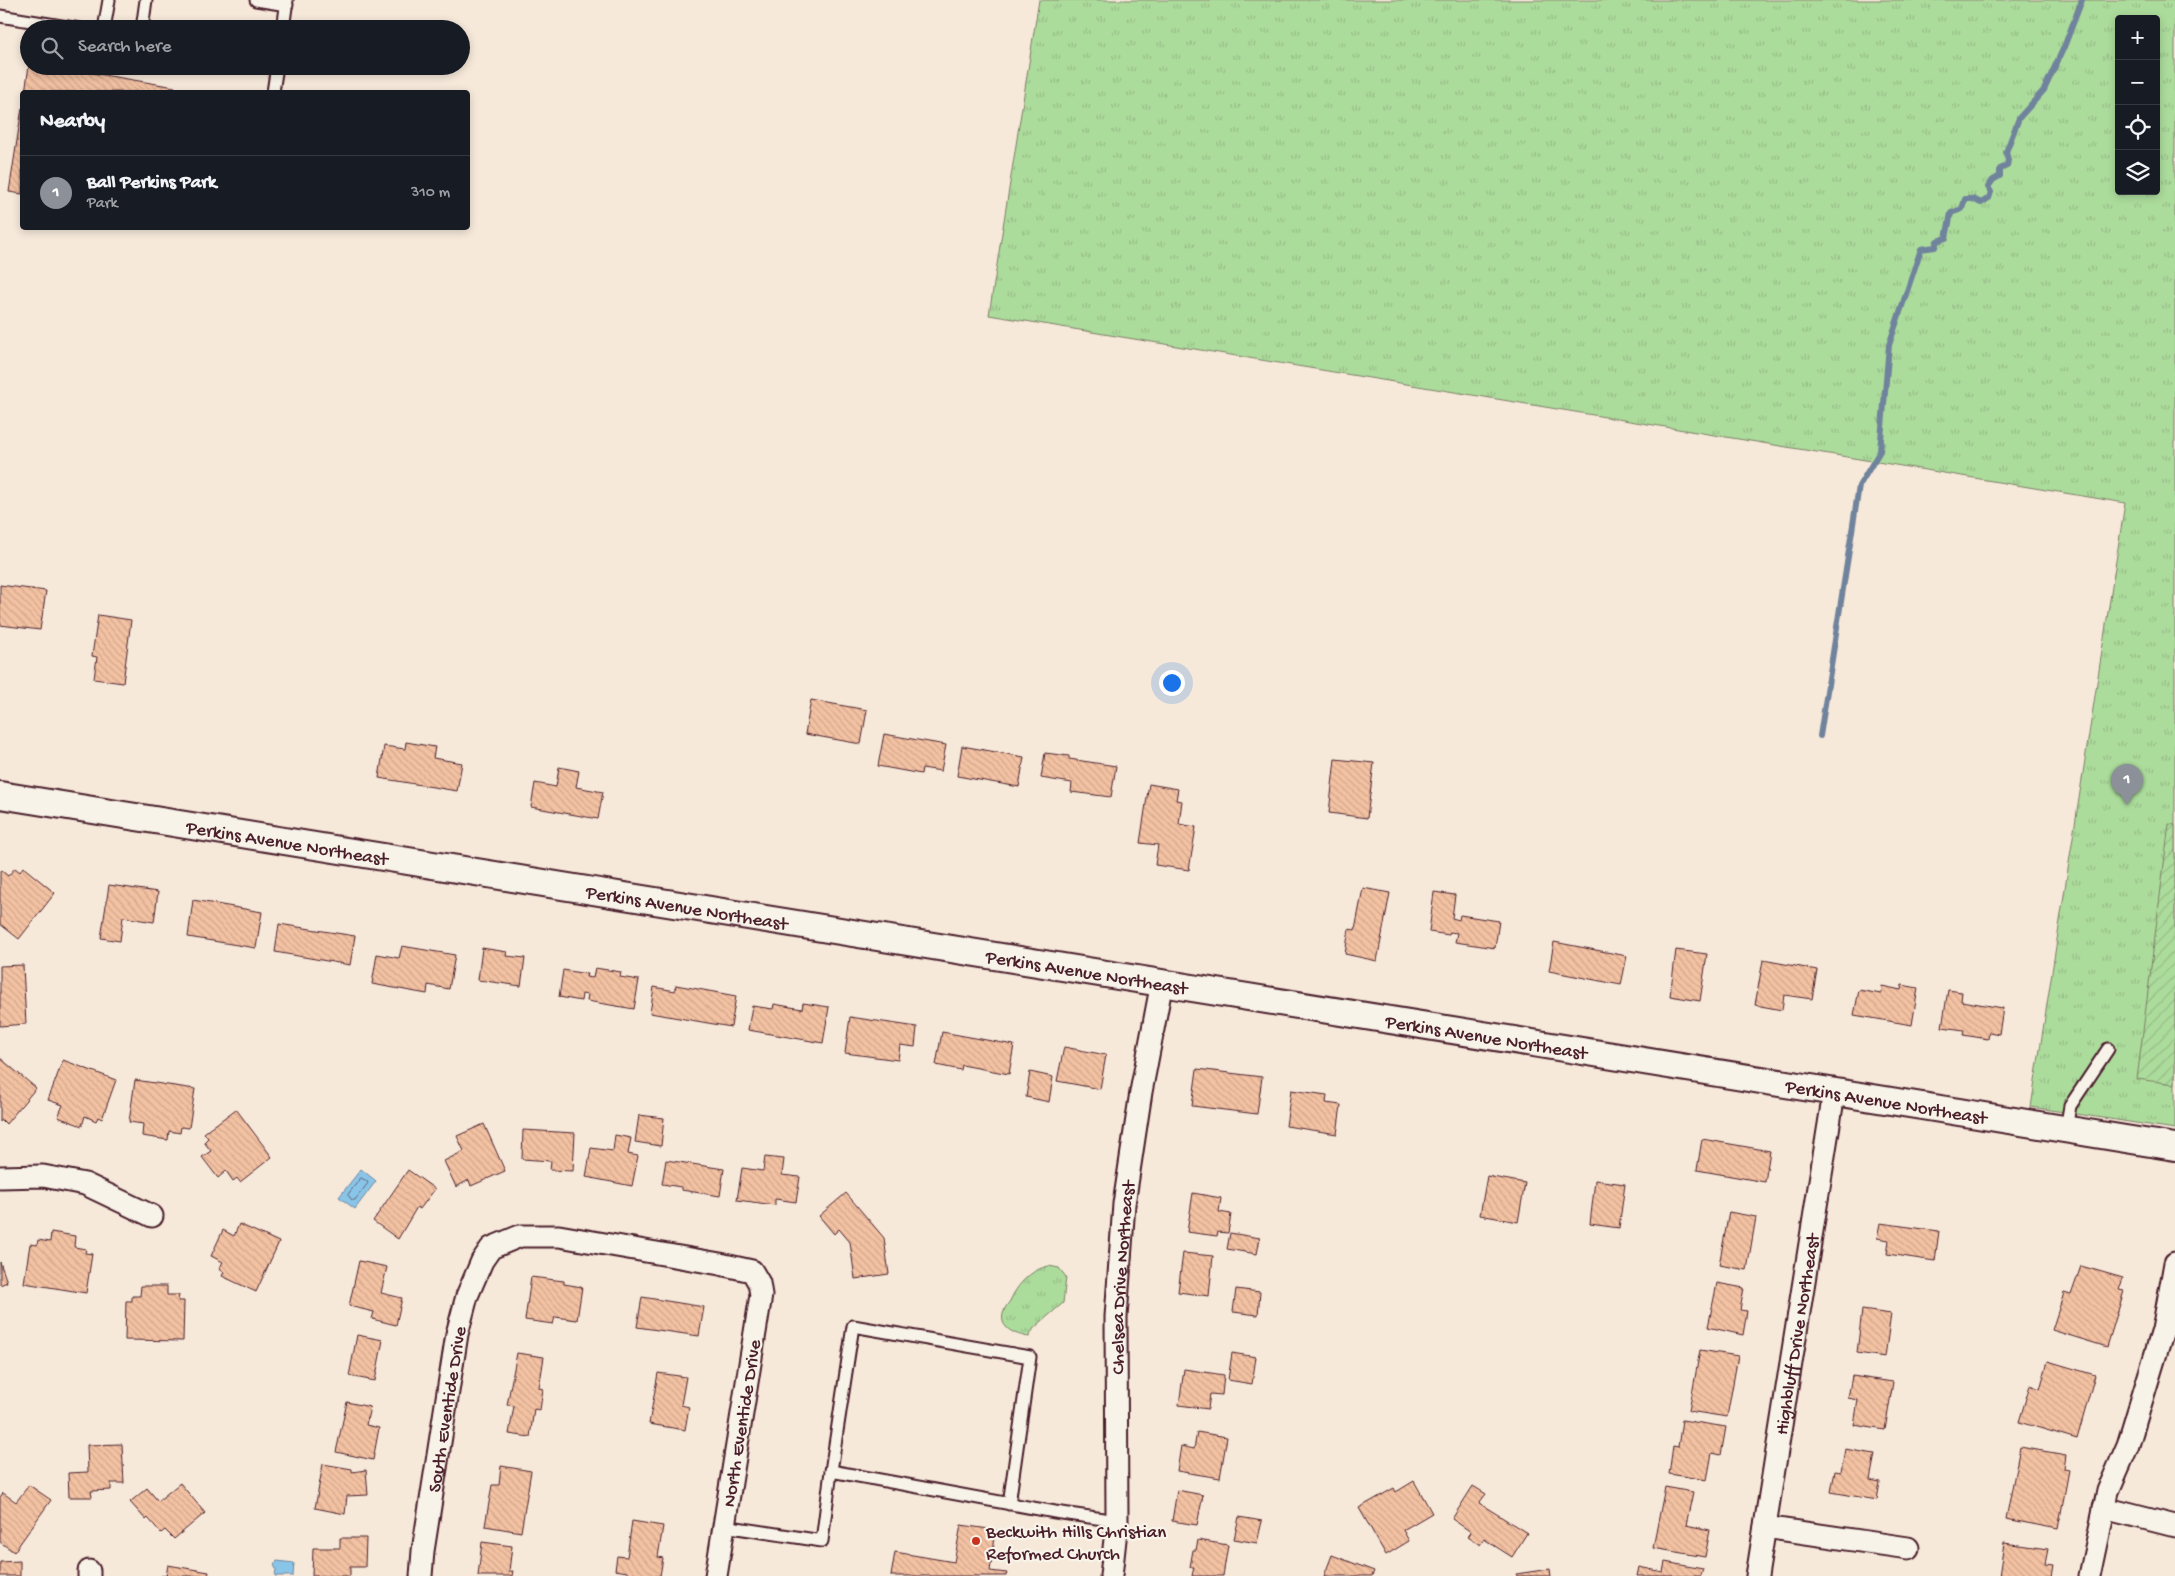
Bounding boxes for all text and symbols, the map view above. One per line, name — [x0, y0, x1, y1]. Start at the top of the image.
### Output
map controls — [2115, 15, 2160, 195]
button: + — [2115, 15, 2160, 60]
search box — [20, 20, 470, 75]
icon: search — [38, 34, 66, 62]
text: Search here — [78, 36, 172, 59]
button: − — [2115, 60, 2160, 105]
button: locate — [2115, 105, 2160, 150]
text: Nearby — [40, 110, 105, 135]
button: layers — [2115, 150, 2160, 195]
text: Ball Perkins Park — [87, 172, 216, 195]
text: 1 — [53, 184, 59, 203]
text: 310 m — [411, 184, 450, 203]
text: Park — [87, 195, 118, 214]
your location — [1159, 670, 1185, 696]
pin: 1 — [2111, 764, 2143, 805]
street label: Perkins Avenue Northeast — [183, 817, 391, 873]
street label: Perkins Avenue Northeast — [583, 882, 791, 938]
street label: Perkins Avenue Northeast — [983, 947, 1191, 1002]
street label: Perkins Avenue Northeast — [1383, 1011, 1591, 1067]
street label: Perkins Avenue Northeast — [1782, 1076, 1991, 1132]
street label: Chelsea Drive Northeast — [1108, 1177, 1143, 1375]
street label: Highbluff Drive Northeast — [1772, 1230, 1827, 1437]
street label: South Eventide Drive — [424, 1324, 474, 1494]
street label: North Eventide Drive — [719, 1338, 768, 1509]
place label: Beckwith Hills Christian Reformed Church — [985, 1522, 1166, 1567]
marker: Beckwith Hills Christian Reformed Church — [970, 1535, 982, 1547]

